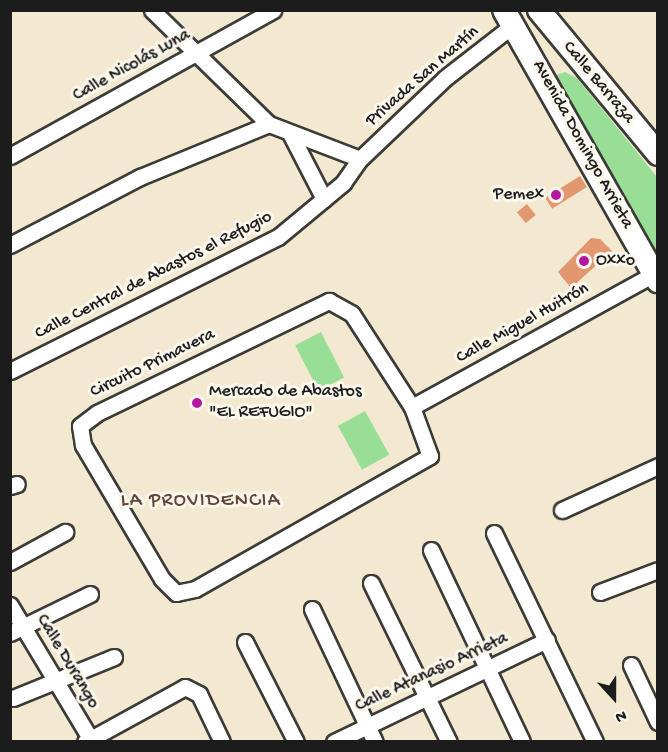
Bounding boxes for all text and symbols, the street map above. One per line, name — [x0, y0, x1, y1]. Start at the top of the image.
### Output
street label: Privada San Martín — [362, 22, 484, 132]
street label: Calle Nicolás Luna — [70, 25, 194, 107]
street label: Calle Barraza — [557, 37, 639, 129]
street label: Avenida Domingo Arrieta — [527, 57, 637, 233]
place label: Pemex — [493, 184, 544, 206]
marker: Pemex — [549, 188, 563, 202]
street label: Calle Central de Abastos el Refugio — [32, 207, 276, 345]
place label: Oxxo — [596, 250, 635, 272]
marker: Oxxo — [577, 254, 591, 268]
street label: Calle Miguel Huitrón — [453, 279, 593, 369]
street label: Circuito Primavera — [87, 324, 219, 404]
place label: Mercado de Abastos "EL REFUGIO" — [209, 382, 362, 424]
marker: Mercado de Abastos "EL REFUGIO" — [190, 396, 204, 410]
district label: LA PROVIDENCIA — [121, 489, 281, 513]
street label: Calle Durango — [30, 611, 104, 713]
street label: Calle Atanasio Arrieta — [352, 628, 512, 718]
north arrow — [584, 668, 644, 728]
text: N — [612, 705, 629, 726]

